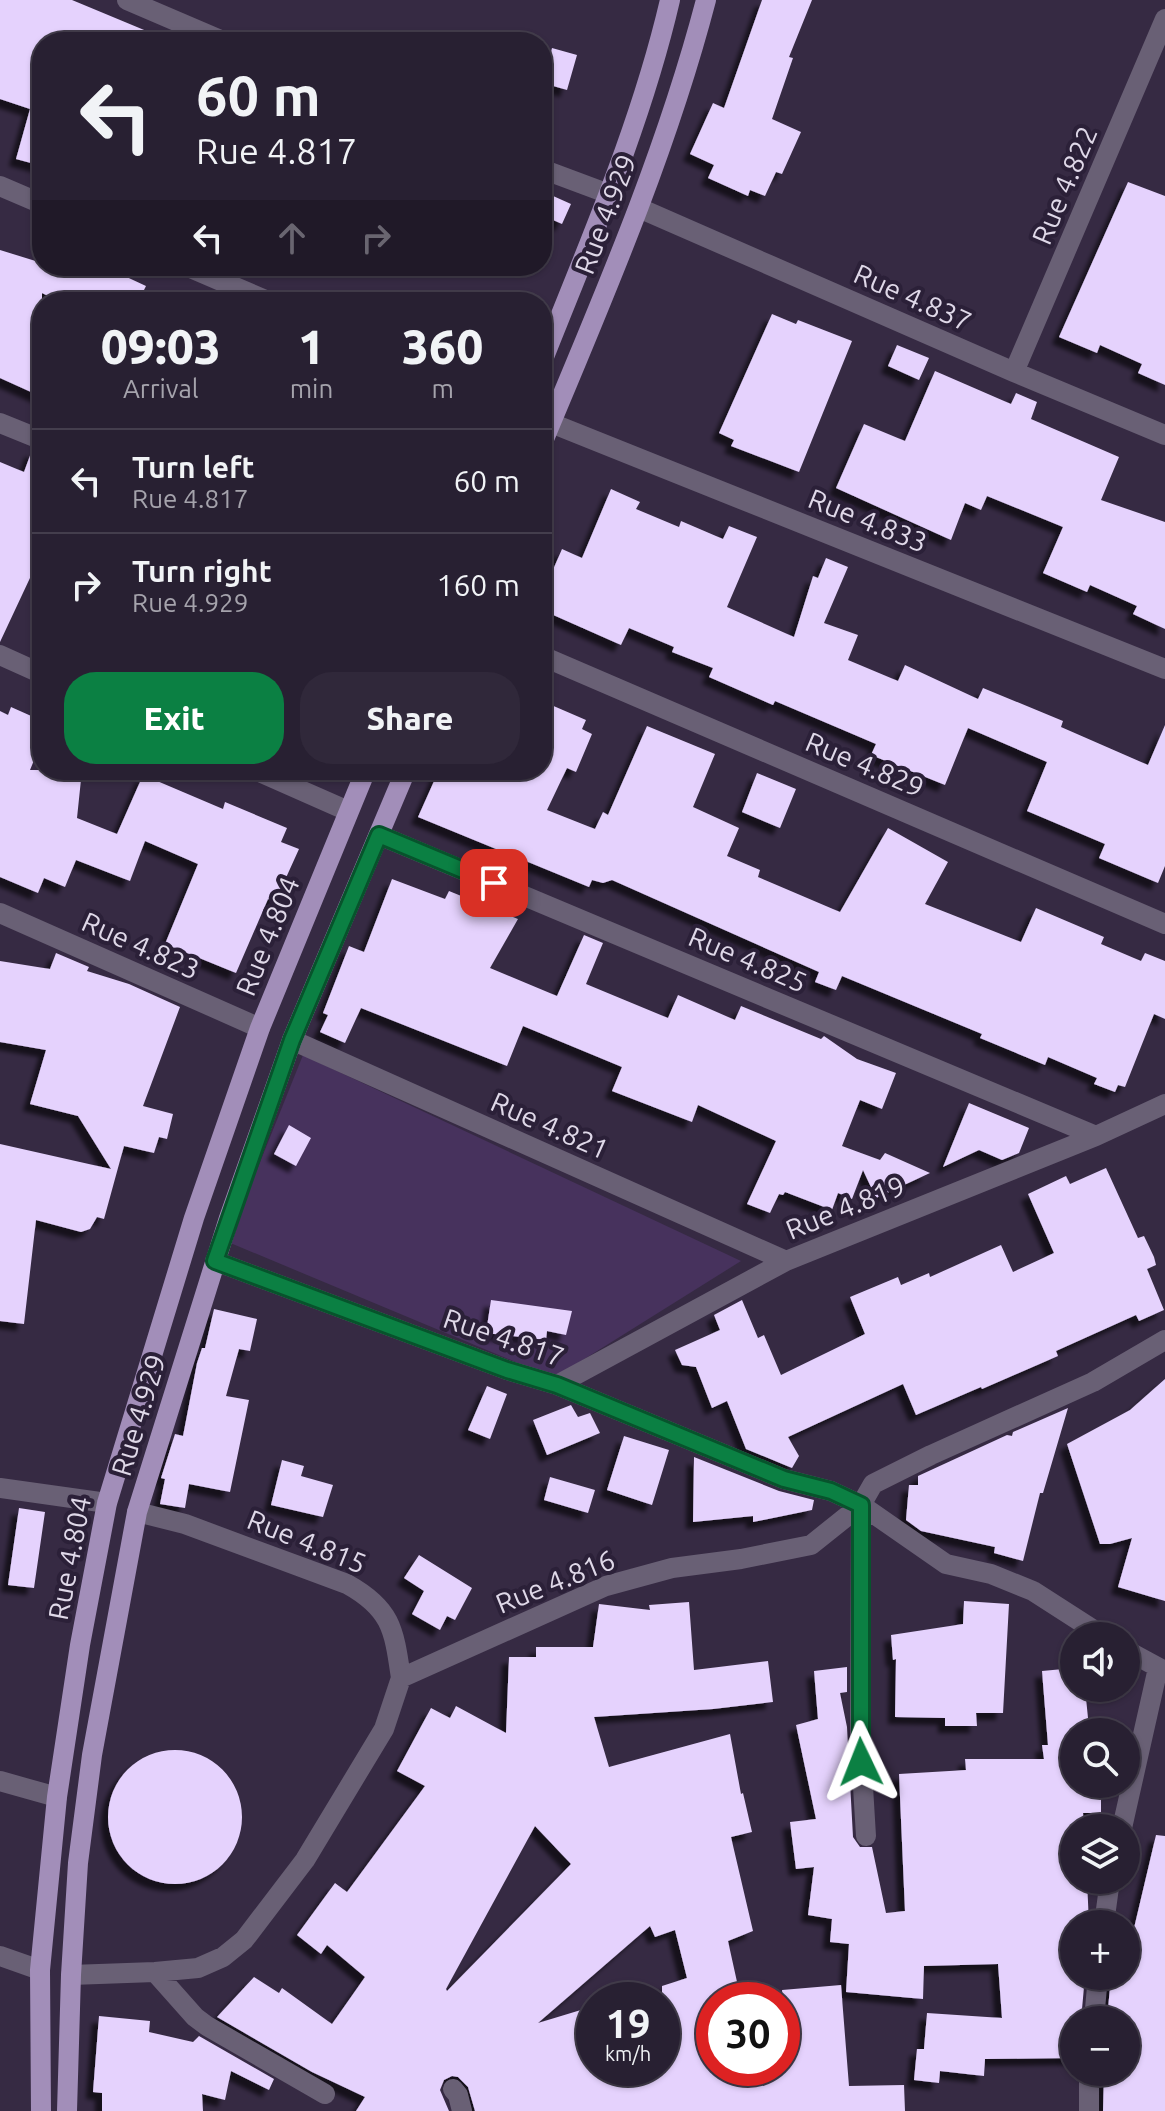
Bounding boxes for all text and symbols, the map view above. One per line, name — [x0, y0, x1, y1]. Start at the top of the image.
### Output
icon: left — [64, 64, 168, 168]
text: 60 m — [196, 64, 321, 127]
street label: Rue 4.822 — [1025, 121, 1103, 249]
text: Rue 4.817 — [196, 130, 357, 171]
street label: Rue 4.929 — [568, 150, 642, 278]
icon: left — [186, 216, 230, 260]
icon: ahead — [270, 216, 314, 260]
icon: right — [354, 216, 398, 260]
street label: Rue 4.837 — [849, 257, 977, 337]
text: 09:03 — [101, 319, 221, 373]
text: 1 — [298, 319, 325, 373]
text: 360 — [402, 319, 483, 373]
text: Arrival — [123, 374, 199, 403]
text: min — [290, 374, 333, 403]
text: m — [431, 374, 454, 403]
text: Turn left — [132, 450, 254, 484]
icon: left — [64, 459, 108, 503]
text: 60 m — [453, 464, 520, 498]
street label: Rue 4.833 — [804, 482, 932, 558]
text: Rue 4.817 — [132, 484, 248, 513]
text: Turn right — [132, 554, 272, 588]
icon: right — [64, 563, 108, 607]
text: 160 m — [436, 568, 520, 602]
text: Rue 4.929 — [132, 588, 248, 617]
button: Exit — [64, 672, 284, 764]
button: Share — [300, 672, 520, 764]
street label: Rue 4.829 — [801, 725, 929, 803]
pin — [460, 849, 528, 917]
icon: arrive — [472, 861, 516, 905]
street label: Rue 4.804 — [229, 872, 305, 1000]
street label: Rue 4.823 — [77, 905, 205, 985]
street label: Rue 4.825 — [684, 920, 812, 998]
street label: Rue 4.821 — [486, 1085, 614, 1165]
street label: Rue 4.819 — [781, 1169, 909, 1245]
street label: Rue 4.817 — [440, 1302, 568, 1372]
street label: Rue 4.929 — [105, 1351, 171, 1479]
street label: Rue 4.804 — [42, 1494, 96, 1622]
street label: Rue 4.815 — [243, 1503, 371, 1579]
street label: Rue 4.816 — [491, 1543, 619, 1619]
map controls — [1060, 1622, 1140, 2086]
button: sound — [1060, 1622, 1140, 1702]
button: search — [1060, 1718, 1140, 1798]
position arrow — [819, 1720, 903, 1804]
button: layers — [1060, 1814, 1140, 1894]
button: + — [1060, 1910, 1140, 1990]
speed limit sign: 30 — [696, 1982, 800, 2086]
text: 19 — [605, 2001, 651, 2046]
button: − — [1060, 2006, 1140, 2086]
text: km/h — [605, 2042, 651, 2065]

